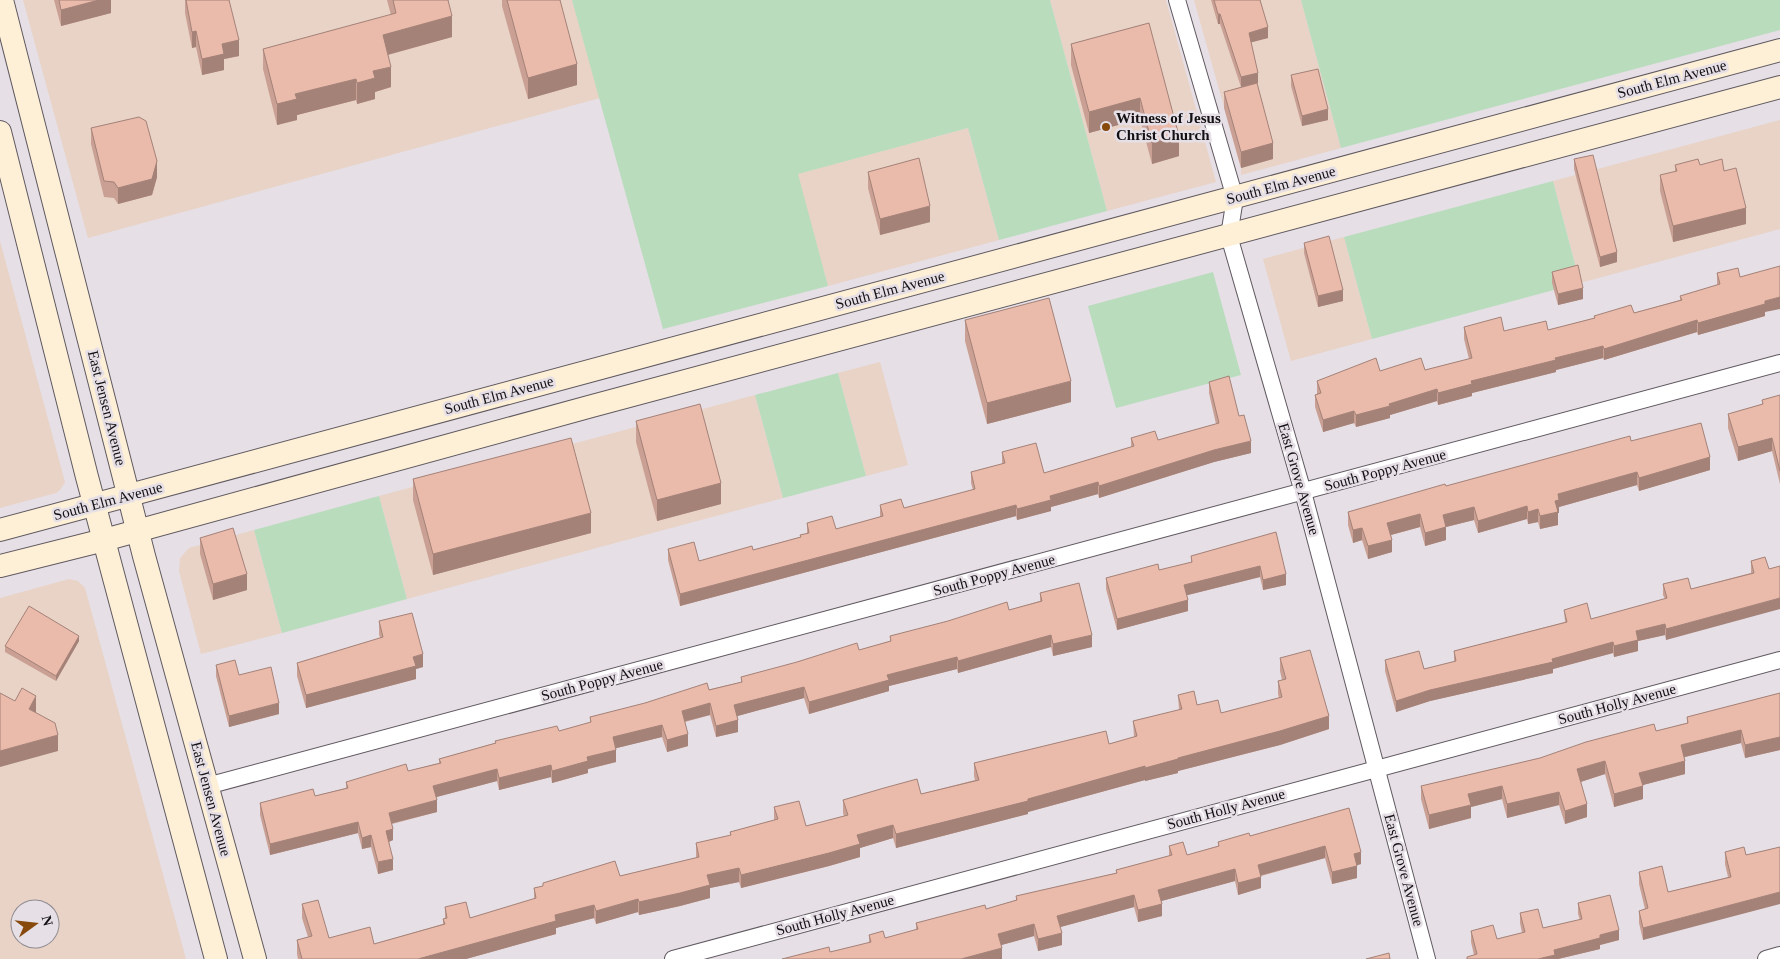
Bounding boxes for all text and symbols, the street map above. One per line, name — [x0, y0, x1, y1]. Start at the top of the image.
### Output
street label: South Elm Avenue — [1616, 57, 1729, 101]
place label: Witness of Jesus Christ Church — [1116, 110, 1221, 143]
marker: Witness of Jesus Christ Church — [1100, 121, 1112, 133]
street label: South Elm Avenue — [1225, 163, 1338, 207]
street label: South Elm Avenue — [834, 268, 947, 312]
street label: East Jensen Avenue — [85, 349, 129, 468]
street label: South Elm Avenue — [443, 373, 556, 417]
street label: East Grove Avenue — [1275, 421, 1323, 537]
street label: South Poppy Avenue — [1322, 446, 1448, 494]
street label: South Elm Avenue — [52, 479, 165, 523]
street label: South Poppy Avenue — [931, 551, 1057, 599]
street label: South Poppy Avenue — [539, 656, 665, 704]
street label: South Holly Avenue — [1556, 680, 1678, 727]
street label: East Jensen Avenue — [188, 740, 234, 858]
street label: South Holly Avenue — [1165, 785, 1287, 832]
street label: East Grove Avenue — [1381, 812, 1427, 928]
street label: South Holly Avenue — [774, 891, 896, 938]
north arrow — [10, 899, 60, 949]
text: N — [39, 914, 56, 928]

